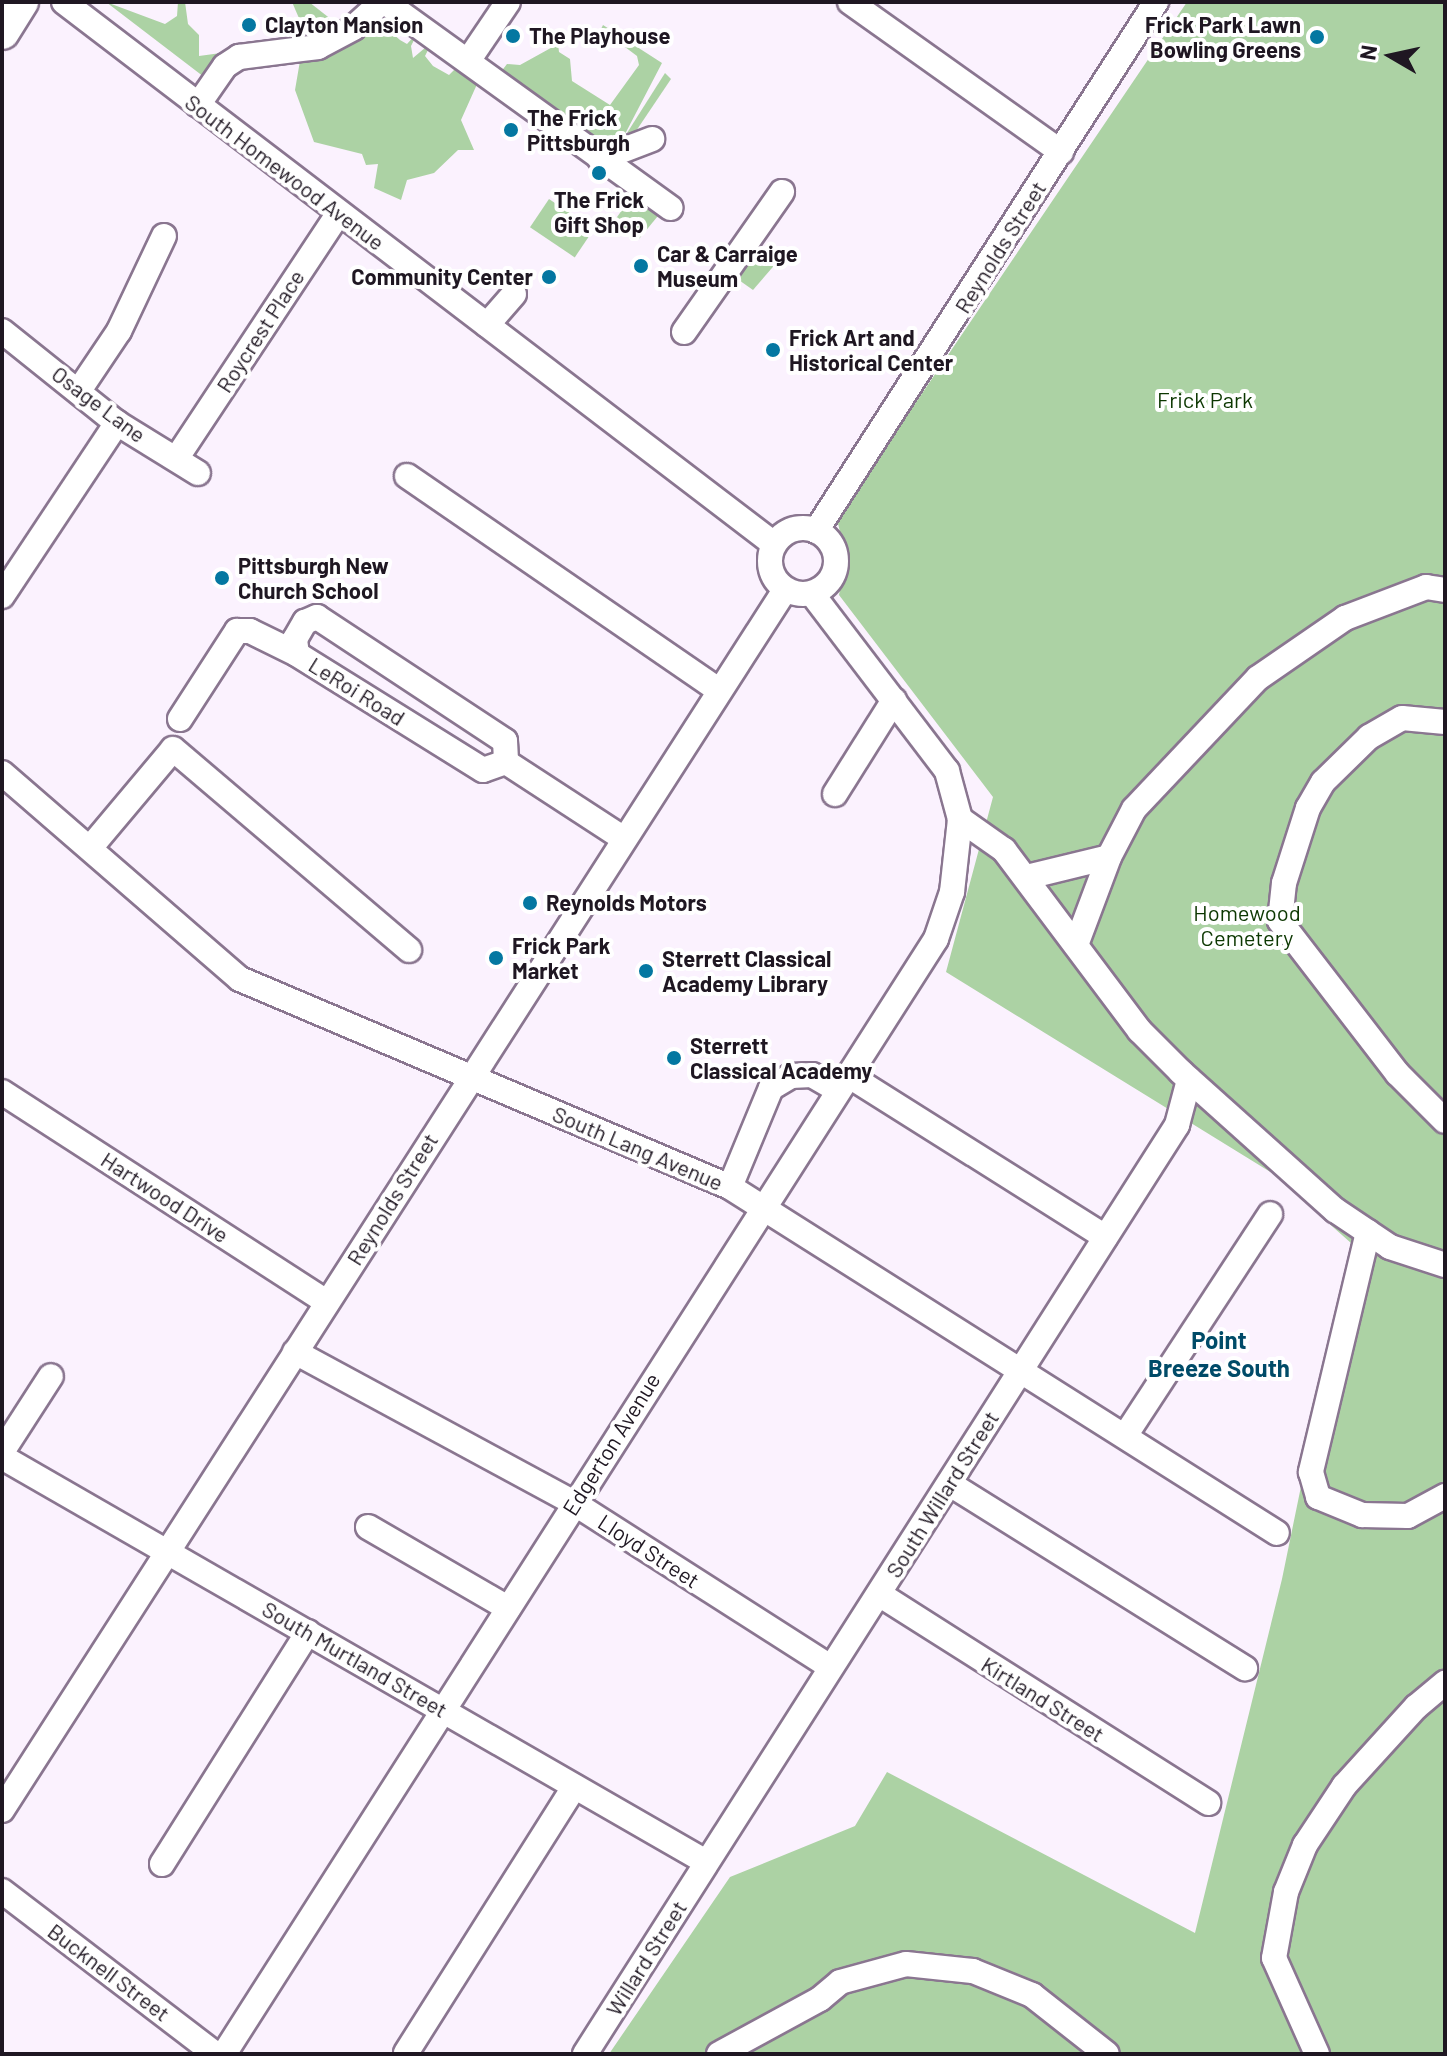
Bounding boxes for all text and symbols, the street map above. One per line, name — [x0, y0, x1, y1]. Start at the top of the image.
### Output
place label: Frick Park Lawn Bowling Greens — [1145, 11, 1301, 62]
place label: Clayton Mansion — [265, 12, 423, 38]
marker: Clayton Mansion — [240, 16, 258, 34]
north arrow — [1351, 16, 1431, 96]
place label: The Playhouse — [529, 23, 670, 49]
marker: The Playhouse — [504, 27, 522, 45]
marker: Frick Park Lawn Bowling Greens — [1308, 28, 1326, 46]
text: N — [1353, 43, 1381, 62]
street label: South Homewood Avenue — [180, 88, 390, 256]
place label: The Frick Pittsburgh — [527, 104, 630, 156]
marker: The Frick Pittsburgh — [502, 121, 520, 139]
marker: The Frick Gift Shop — [590, 164, 608, 182]
street label: Reynolds Street — [949, 176, 1051, 318]
place label: The Frick Gift Shop — [554, 186, 644, 238]
place label: Car & Carraige Museum — [657, 240, 798, 292]
marker: Car & Carraige Museum — [632, 257, 650, 275]
place label: Community Center — [351, 264, 533, 290]
street label: Roycrest Place — [211, 265, 309, 397]
marker: Community Center — [540, 268, 558, 286]
place label: Frick Art and Historical Center — [789, 324, 953, 376]
marker: Frick Art and Historical Center — [764, 341, 782, 359]
street label: Osage Lane — [47, 360, 151, 448]
park label: Frick Park — [1157, 387, 1253, 413]
place label: Pittsburgh New Church School — [238, 552, 389, 604]
marker: Pittsburgh New Church School — [213, 569, 231, 587]
street label: LeRoi Road — [304, 651, 410, 731]
place label: Reynolds Motors — [546, 890, 707, 916]
marker: Reynolds Motors — [521, 894, 539, 912]
park label: Homewood Cemetery — [1193, 899, 1301, 950]
place label: Frick Park Market — [512, 932, 610, 984]
place label: Sterrett Classical Academy Library — [662, 945, 831, 996]
marker: Frick Park Market — [487, 949, 505, 967]
marker: Sterrett Classical Academy Library — [637, 962, 655, 980]
place label: Sterrett Classical Academy — [690, 1032, 872, 1084]
marker: Sterrett Classical Academy — [665, 1049, 683, 1067]
street label: South Lang Avenue — [549, 1100, 727, 1196]
street label: Reynolds Street — [341, 1128, 443, 1270]
street label: Hartwood Drive — [96, 1146, 234, 1248]
district label: Point Breeze South — [1148, 1326, 1290, 1382]
street label: Edgerton Avenue — [557, 1368, 665, 1520]
street label: South Willard Street — [880, 1406, 1004, 1582]
street label: Lloyd Street — [593, 1509, 705, 1593]
street label: South Murtland Street — [258, 1595, 452, 1723]
street label: Kirtland Street — [977, 1651, 1109, 1747]
street label: Willard Street — [600, 1896, 692, 2020]
street label: Bucknell Street — [43, 1918, 175, 2026]

